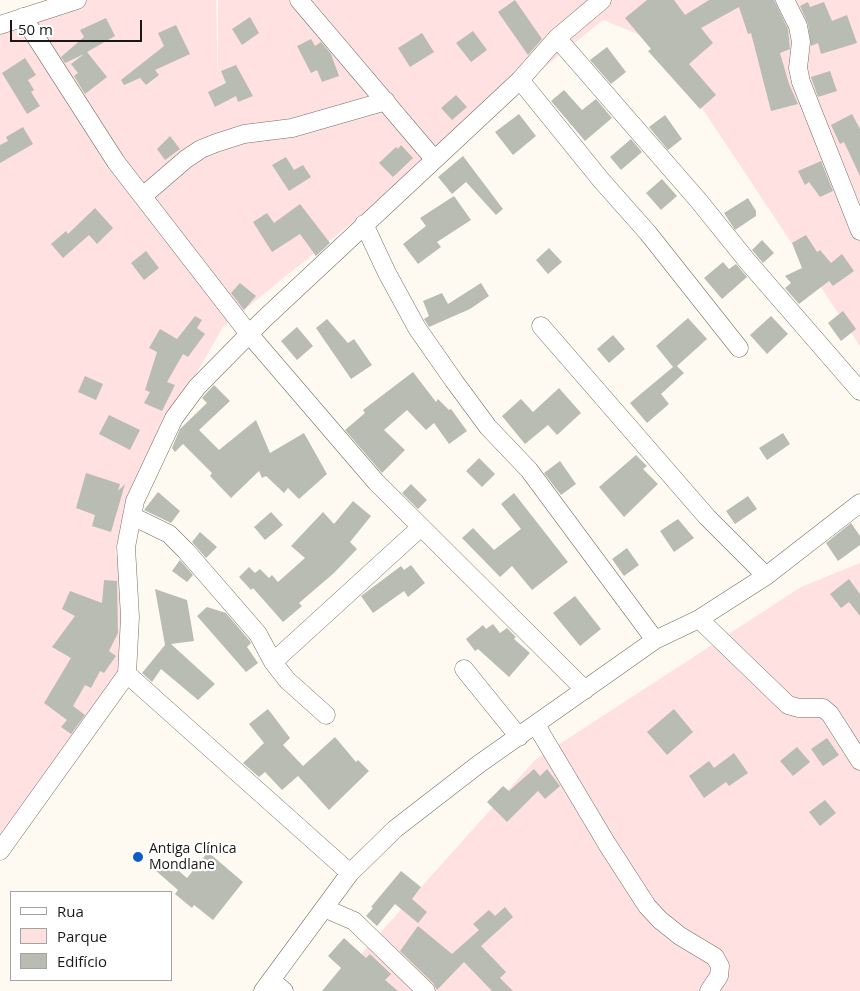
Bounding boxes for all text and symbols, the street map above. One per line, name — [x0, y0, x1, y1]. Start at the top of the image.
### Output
scale bar — [12, 10, 145, 42]
text: 50 m — [18, 19, 53, 39]
place label: Antiga Clínica Mondlane — [149, 841, 236, 874]
marker: Antiga Clínica Mondlane — [131, 850, 145, 864]
legend — [10, 891, 172, 981]
text: Rua — [57, 901, 84, 921]
text: Parque — [57, 926, 107, 946]
text: Edifício — [57, 951, 107, 971]

